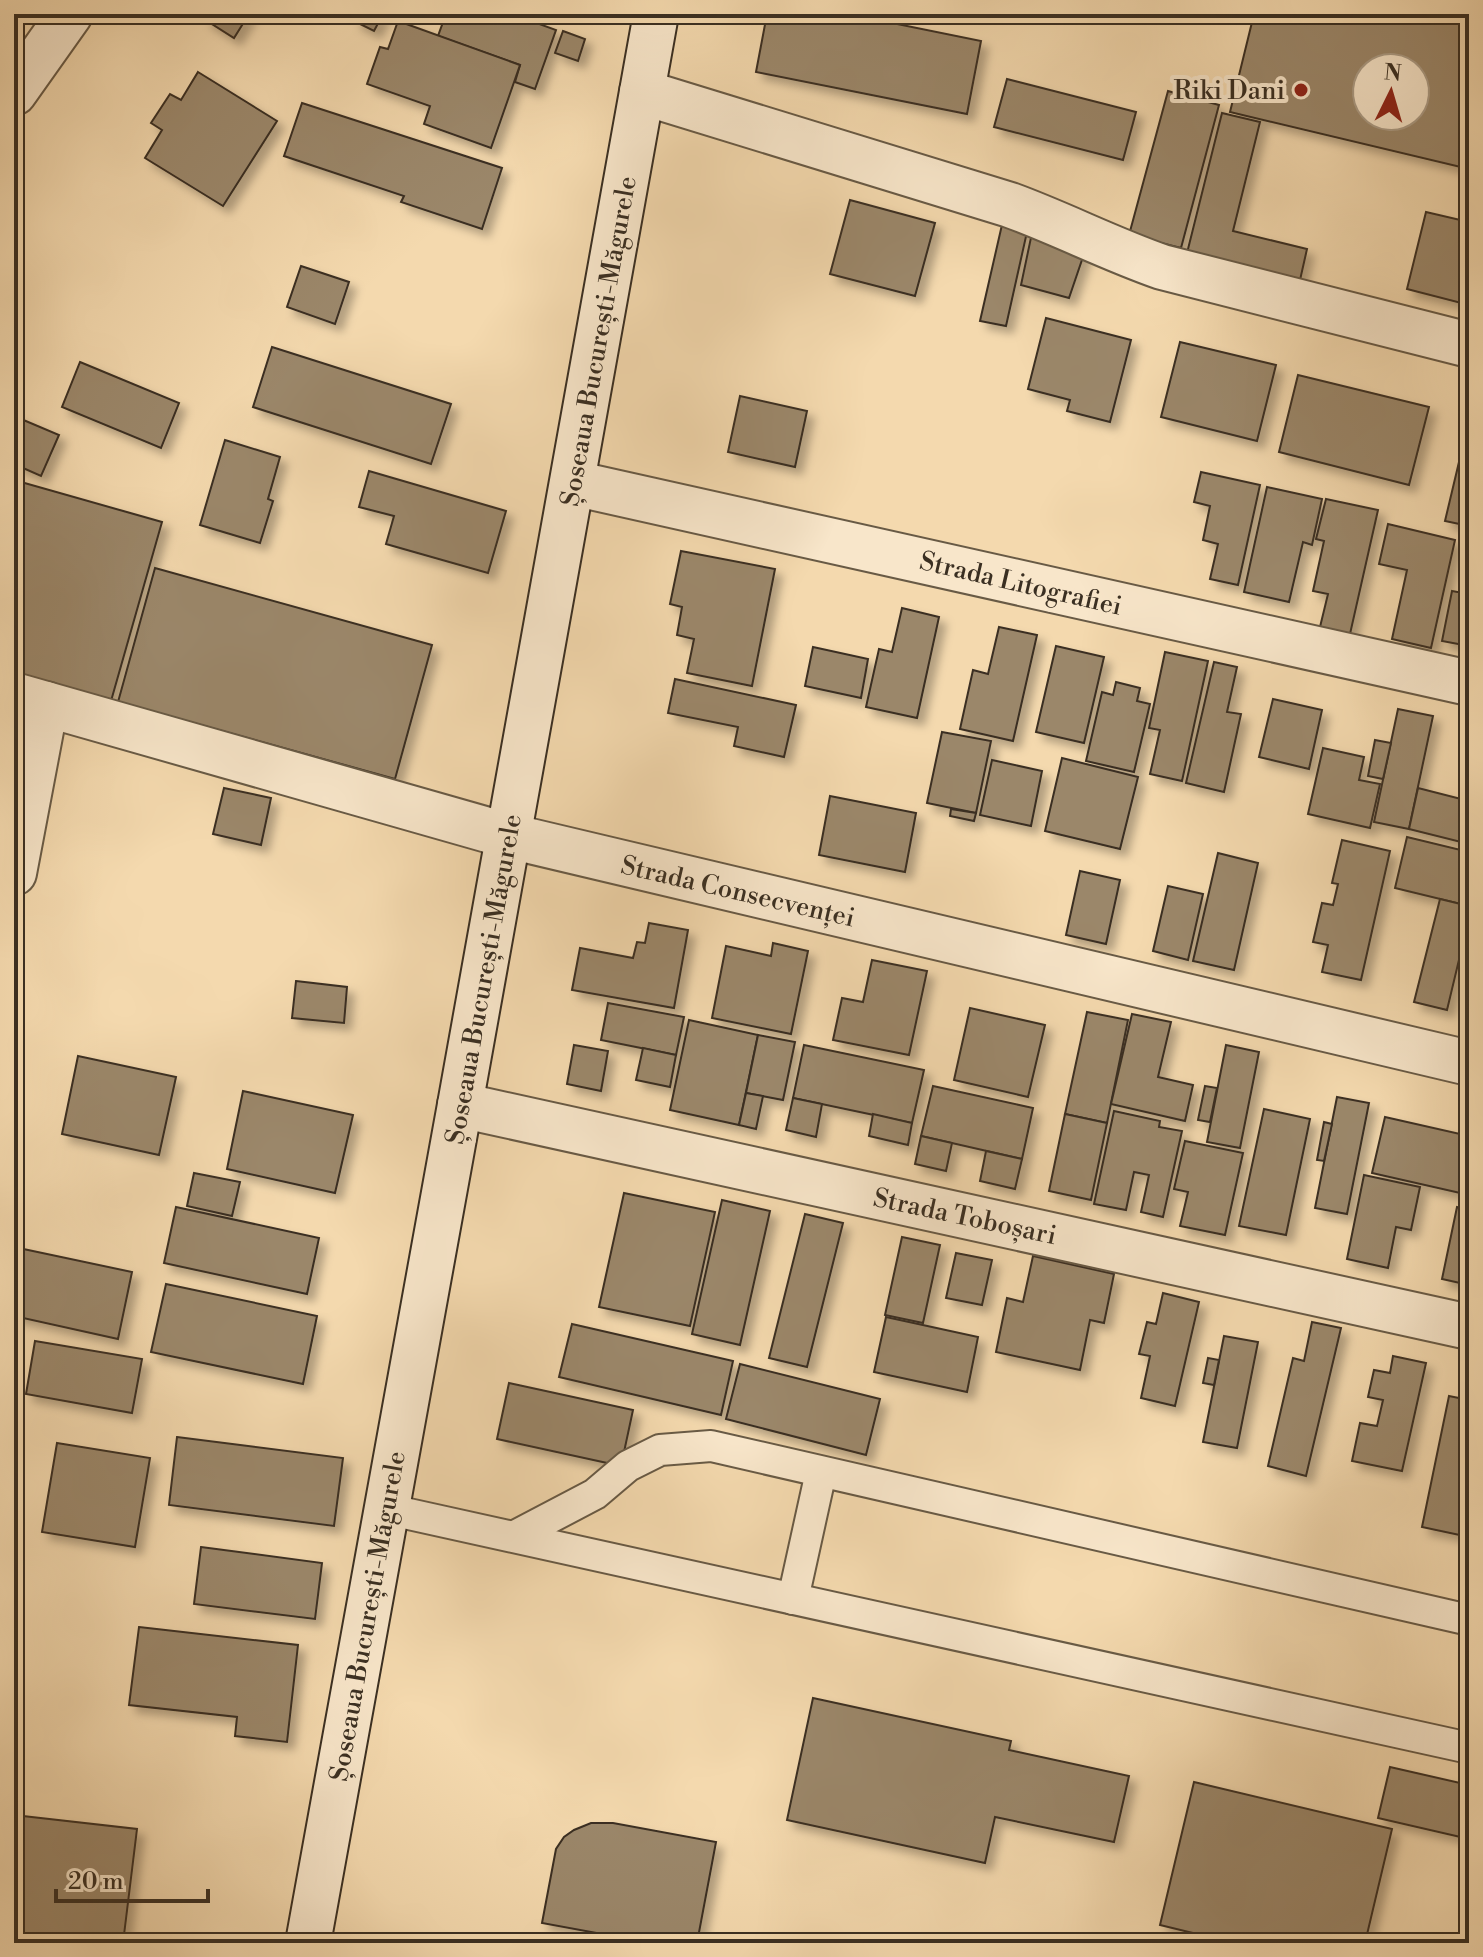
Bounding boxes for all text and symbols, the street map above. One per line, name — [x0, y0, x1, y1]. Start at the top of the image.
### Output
north arrow — [1351, 52, 1431, 132]
text: N — [1383, 59, 1403, 88]
place label: Riki Dani — [1174, 75, 1285, 107]
marker: Riki Dani — [1292, 81, 1310, 99]
street label: Șoseaua București-Măgurele — [554, 174, 644, 509]
street label: Strada Litografiei — [916, 545, 1125, 623]
street label: Șoseaua București-Măgurele — [439, 812, 529, 1147]
street label: Strada Consecvenței — [618, 849, 858, 934]
street label: Strada Toboșari — [870, 1182, 1059, 1252]
street label: Șoseaua București-Măgurele — [323, 1449, 413, 1784]
scale bar — [56, 1853, 208, 1903]
text: 20 m — [68, 1867, 124, 1897]

